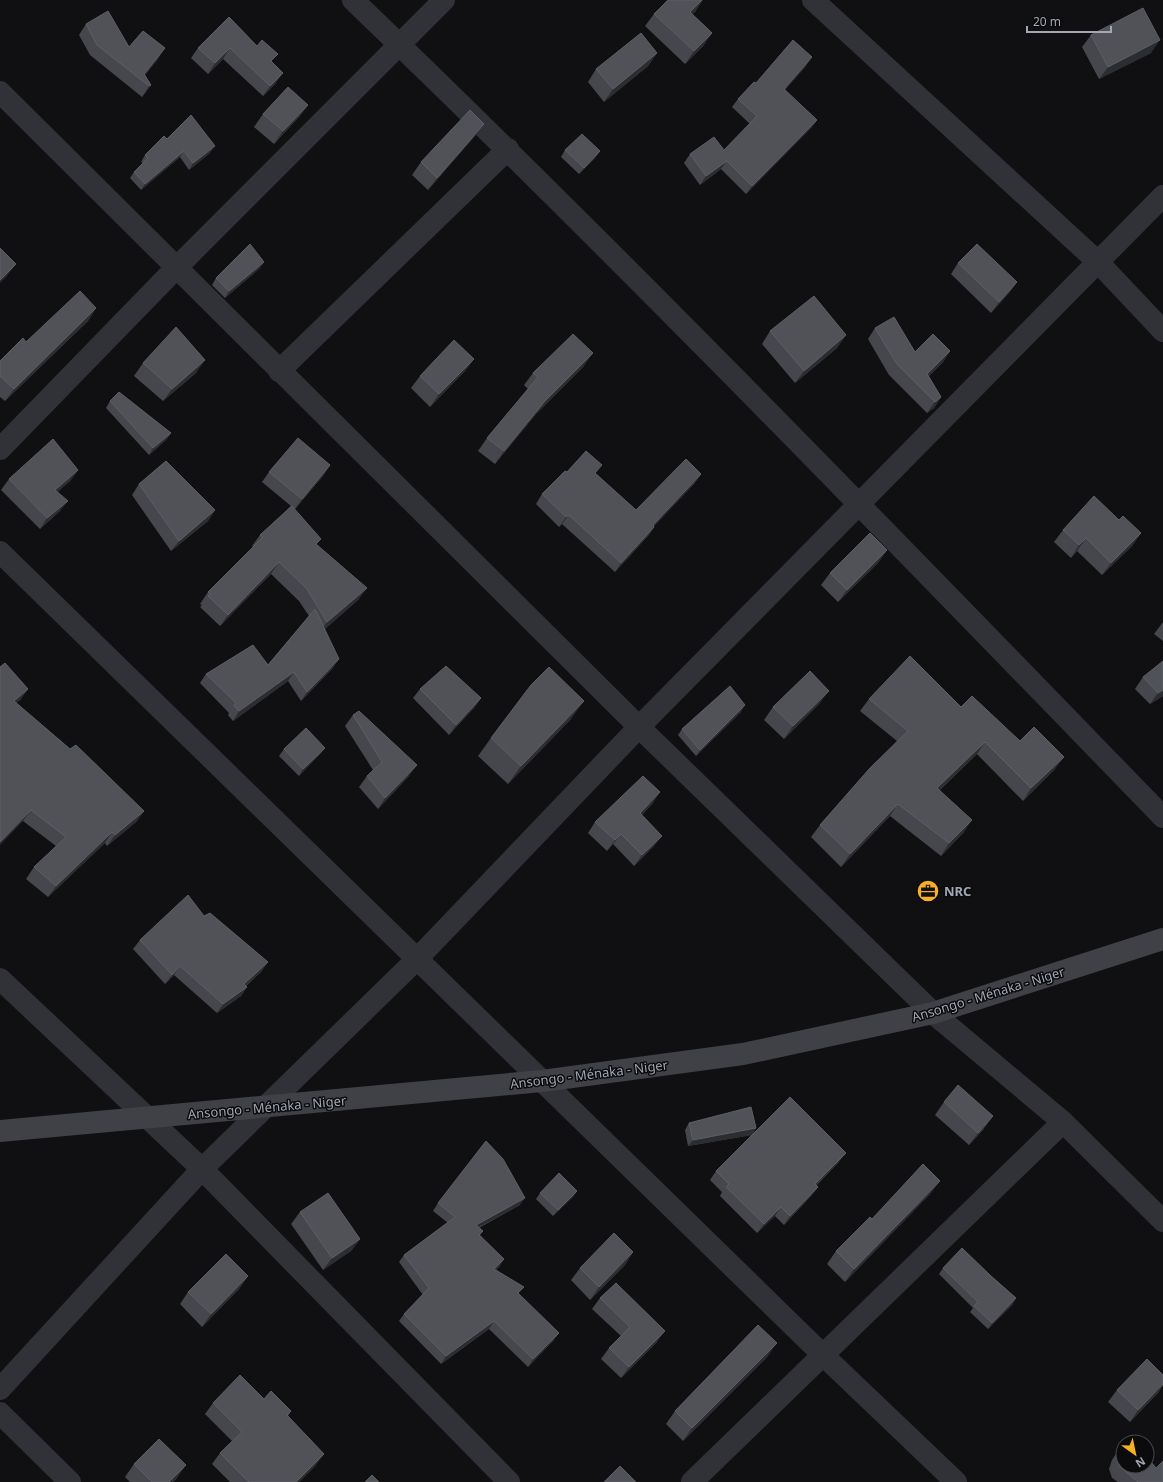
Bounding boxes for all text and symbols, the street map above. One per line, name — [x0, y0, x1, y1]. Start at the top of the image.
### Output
scale bar — [1027, 8, 1111, 34]
text: 20 m — [1033, 13, 1061, 30]
office icon: NRC — [915, 878, 941, 904]
place label: NRC — [944, 882, 971, 900]
street label: Ansongo - Ménaka - Niger — [909, 962, 1067, 1026]
street label: Ansongo - Ménaka - Niger — [509, 1055, 670, 1093]
street label: Ansongo - Ménaka - Niger — [187, 1091, 348, 1123]
north arrow — [1115, 1434, 1155, 1474]
text: N — [1133, 1454, 1149, 1472]

